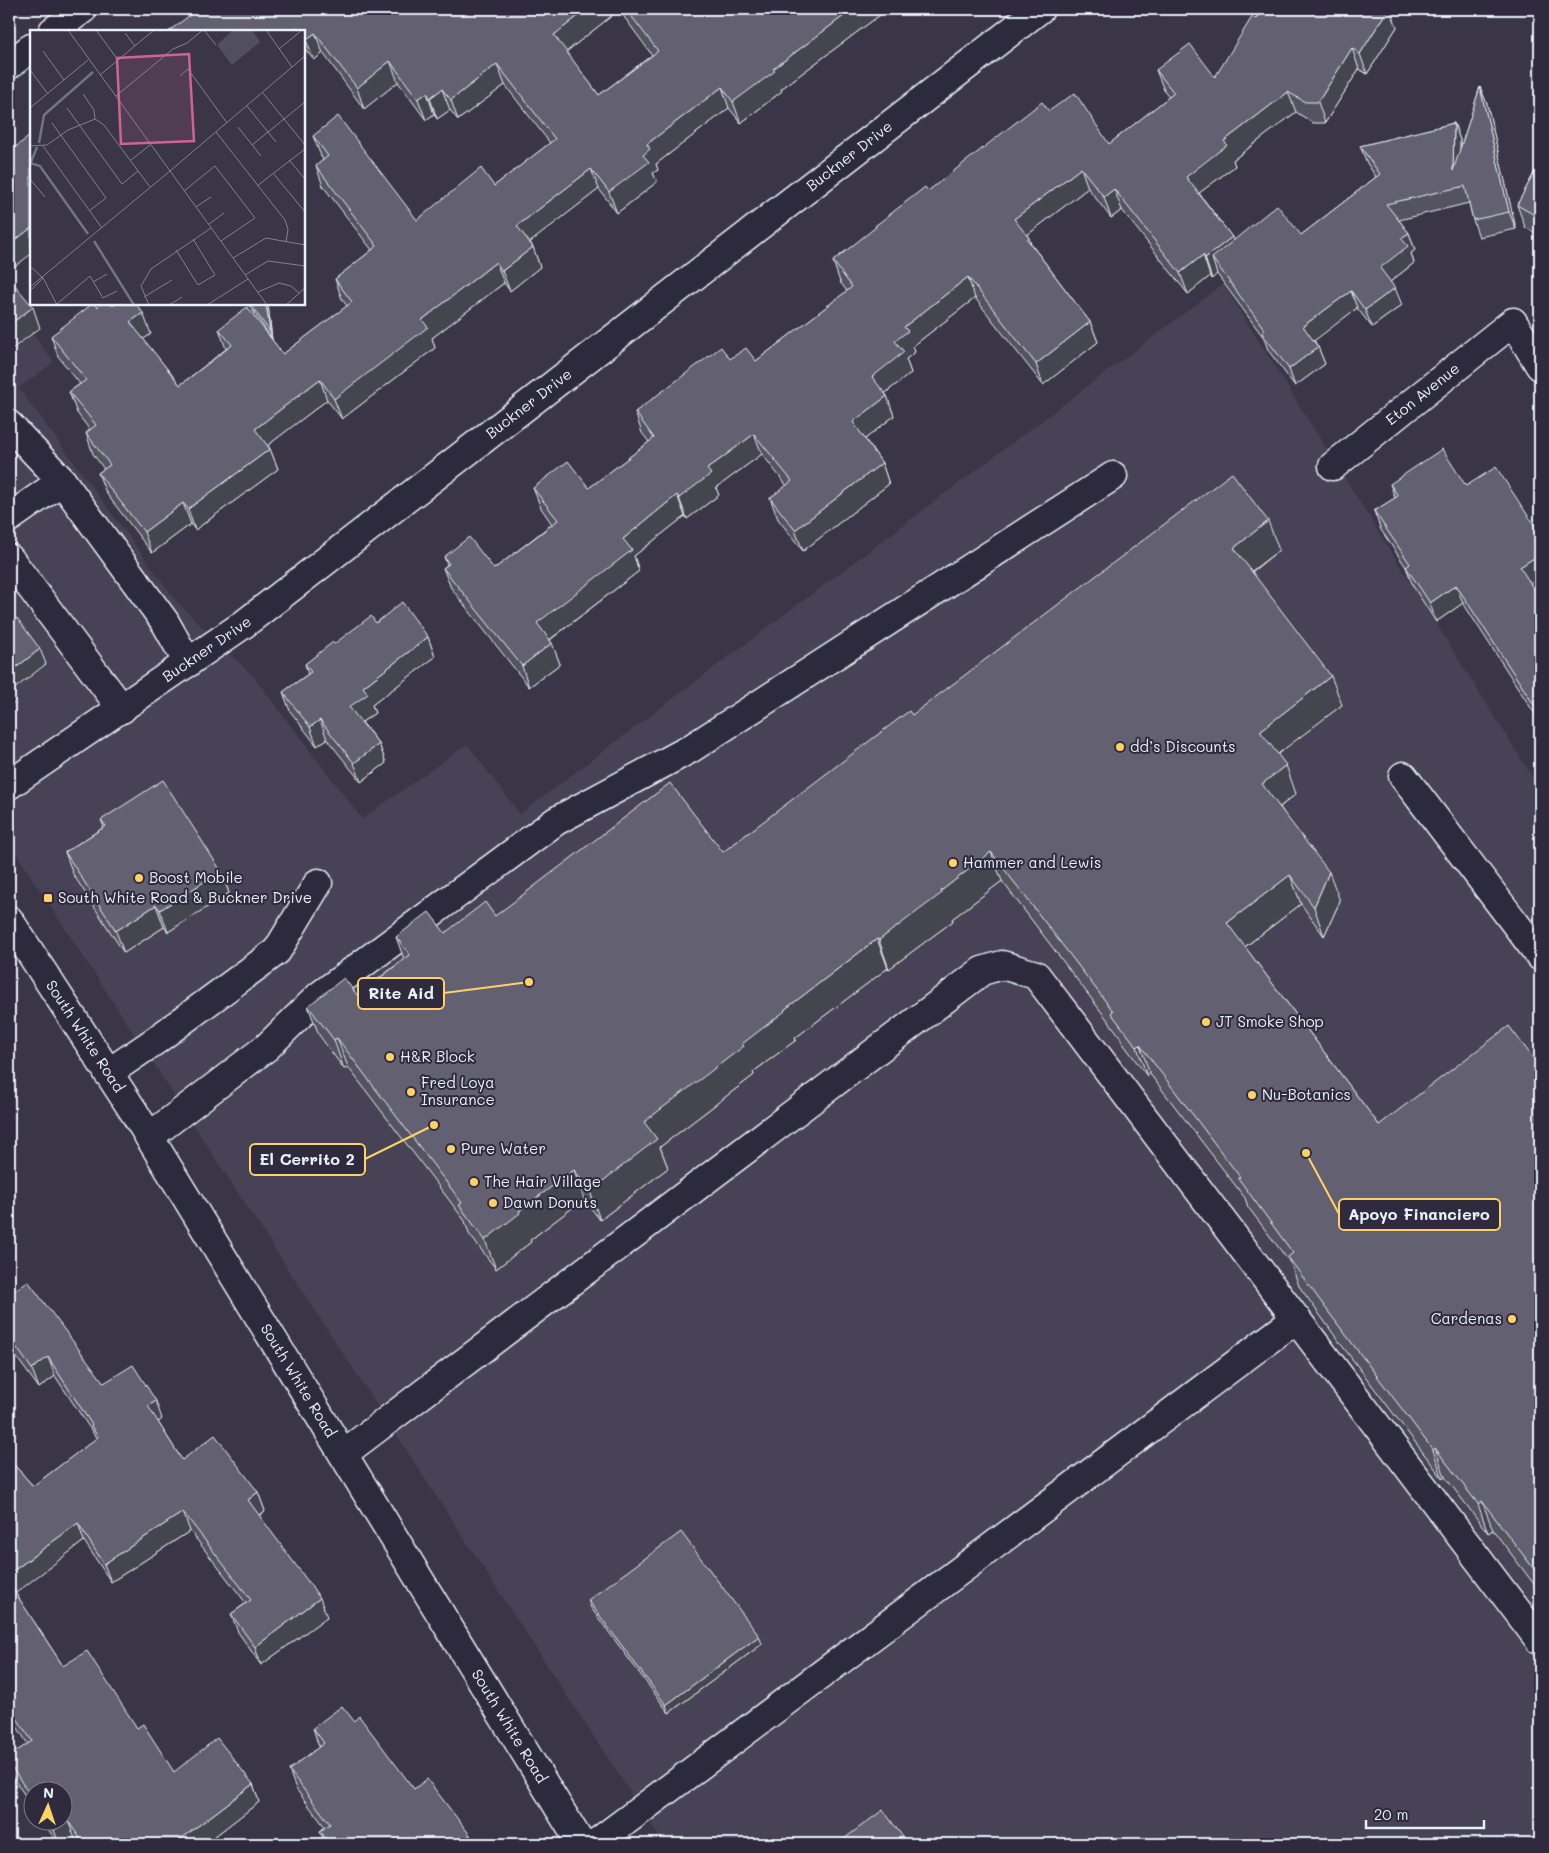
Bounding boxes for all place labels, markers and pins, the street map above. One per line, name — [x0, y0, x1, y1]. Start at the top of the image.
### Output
place label: dd’s Discounts — [1130, 736, 1236, 756]
marker: dd’s Discounts — [1114, 741, 1126, 753]
place label: Hammer and Lewis — [963, 852, 1101, 872]
marker: Hammer and Lewis — [947, 857, 959, 869]
place label: Boost Mobile — [149, 867, 243, 887]
marker: Boost Mobile — [133, 872, 145, 884]
place label: South White Road & Buckner Drive — [58, 887, 312, 907]
marker: South White Road & Buckner Drive — [42, 892, 54, 904]
callout: Rite Aid — [358, 978, 444, 1009]
place label: JT Smoke Shop — [1216, 1011, 1324, 1031]
marker: JT Smoke Shop — [1200, 1016, 1212, 1028]
place label: H&R Block — [400, 1046, 475, 1066]
marker: H&R Block — [384, 1051, 396, 1063]
place label: Fred Loya Insurance — [421, 1072, 495, 1109]
place label: Nu-Botanics — [1262, 1084, 1351, 1104]
marker: Fred Loya Insurance — [405, 1086, 417, 1098]
marker: Nu-Botanics — [1246, 1089, 1258, 1101]
place label: Pure Water — [461, 1138, 546, 1158]
marker: Pure Water — [445, 1143, 457, 1155]
callout: El Cerrito 2 — [250, 1144, 365, 1175]
place label: The Hair Village — [484, 1171, 601, 1191]
marker: The Hair Village — [468, 1176, 480, 1188]
place label: Dawn Donuts — [503, 1192, 597, 1212]
marker: Dawn Donuts — [487, 1197, 499, 1209]
callout: Apoyo Financiero — [1339, 1199, 1500, 1230]
place label: Cardenas — [1431, 1308, 1502, 1328]
marker: Cardenas — [1506, 1313, 1518, 1325]

